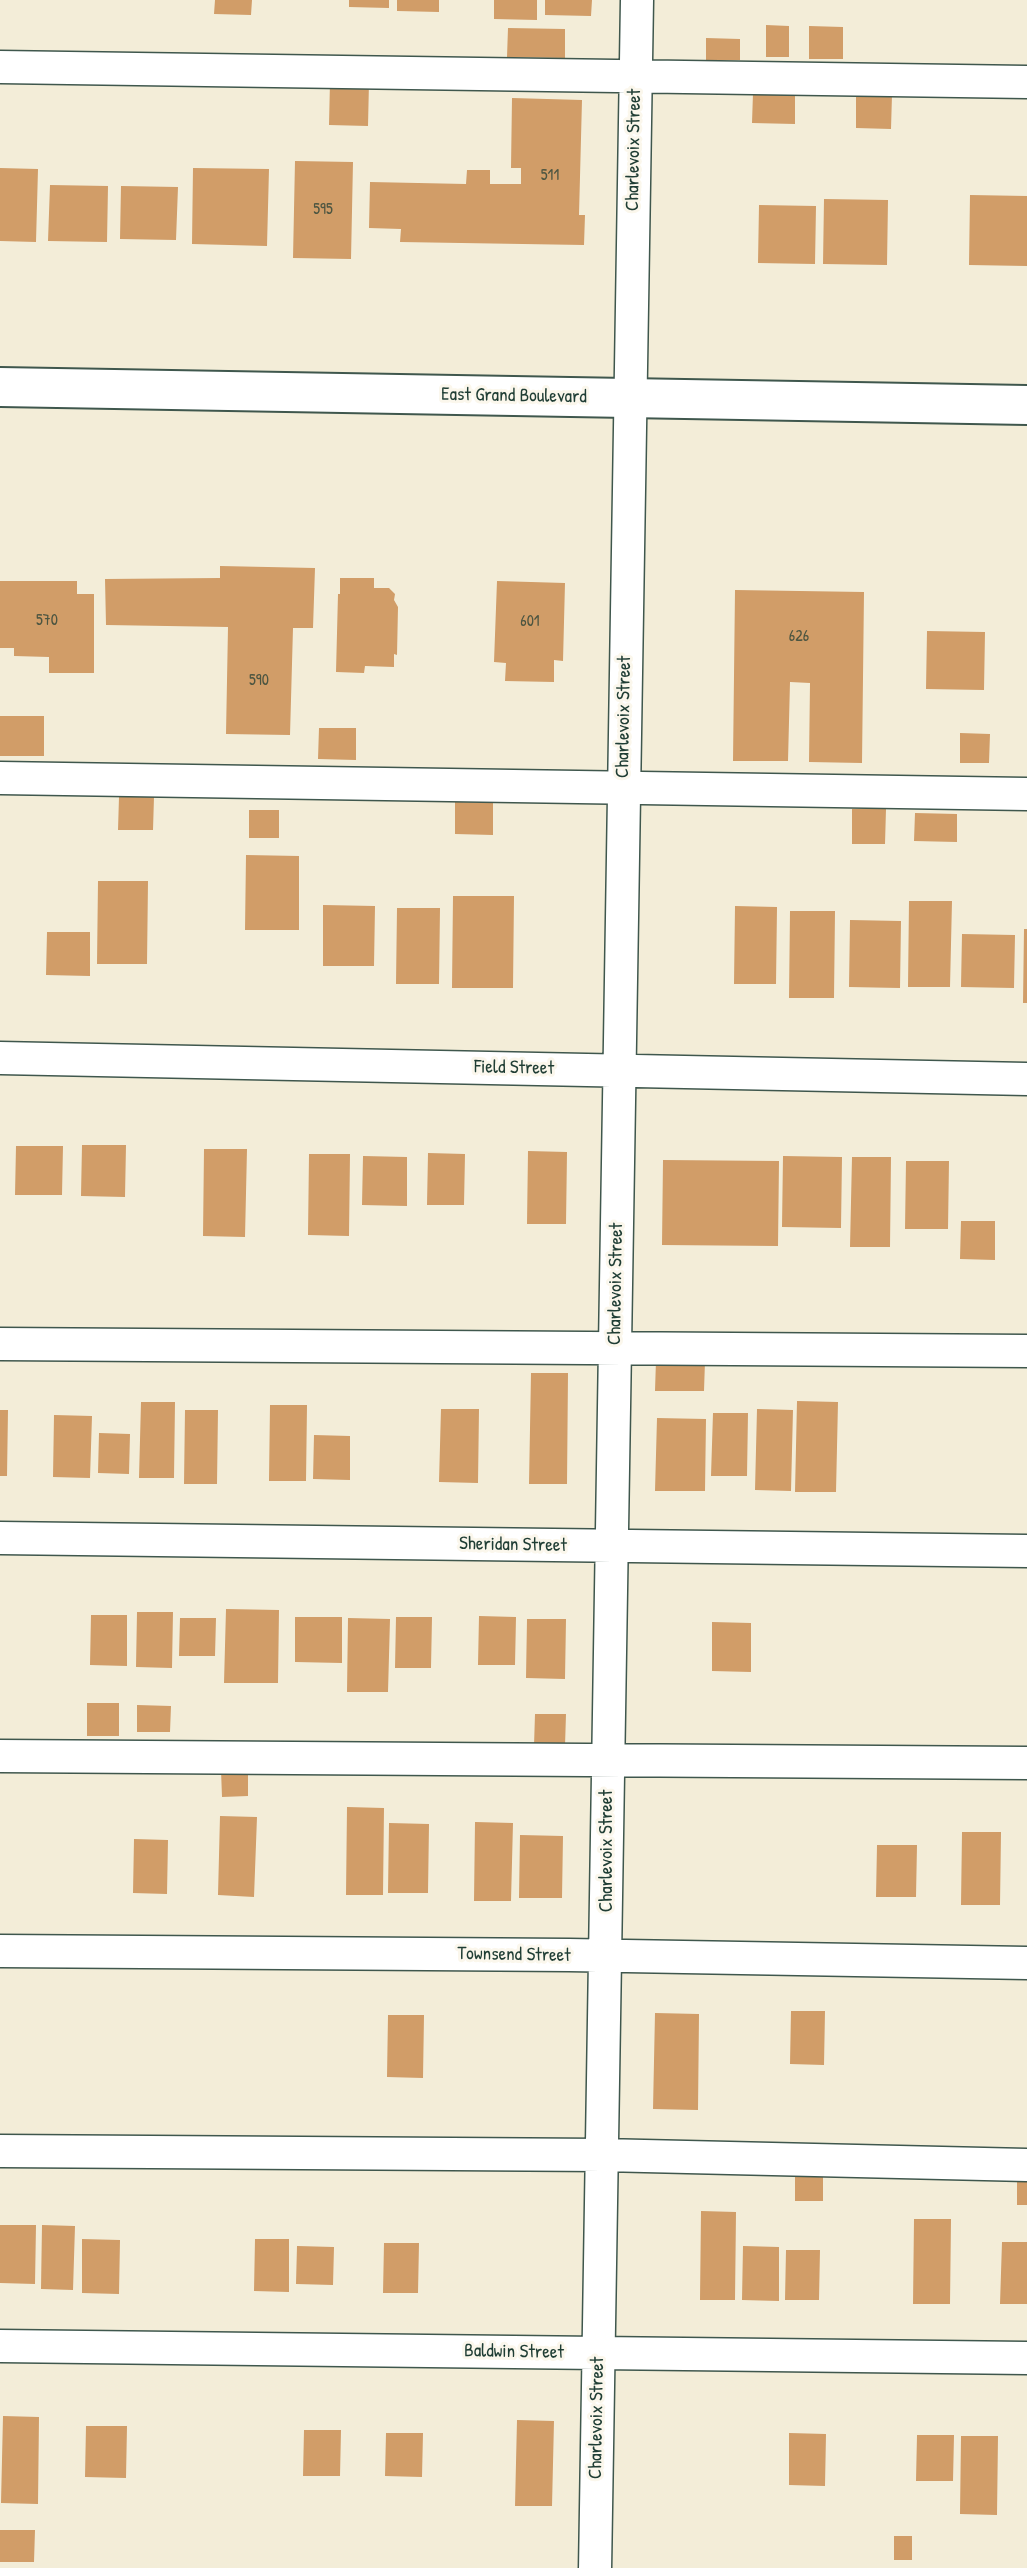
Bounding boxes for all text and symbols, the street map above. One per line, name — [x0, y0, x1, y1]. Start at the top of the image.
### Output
street label: Charlevoix Street — [622, 89, 646, 211]
house number: 511 — [541, 166, 559, 186]
house number: 595 — [313, 200, 333, 220]
street label: East Grand Boulevard — [441, 383, 587, 409]
house number: 570 — [36, 611, 58, 631]
house number: 601 — [520, 612, 540, 632]
house number: 626 — [789, 627, 809, 647]
street label: Charlevoix Street — [612, 656, 636, 778]
house number: 590 — [249, 671, 269, 691]
street label: Field Street — [474, 1056, 554, 1080]
street label: Charlevoix Street — [604, 1223, 628, 1345]
street label: Sheridan Street — [459, 1533, 567, 1557]
street label: Charlevoix Street — [596, 1790, 618, 1912]
street label: Townsend Street — [457, 1943, 571, 1967]
street label: Baldwin Street — [464, 2340, 564, 2364]
street label: Charlevoix Street — [585, 2357, 609, 2479]

